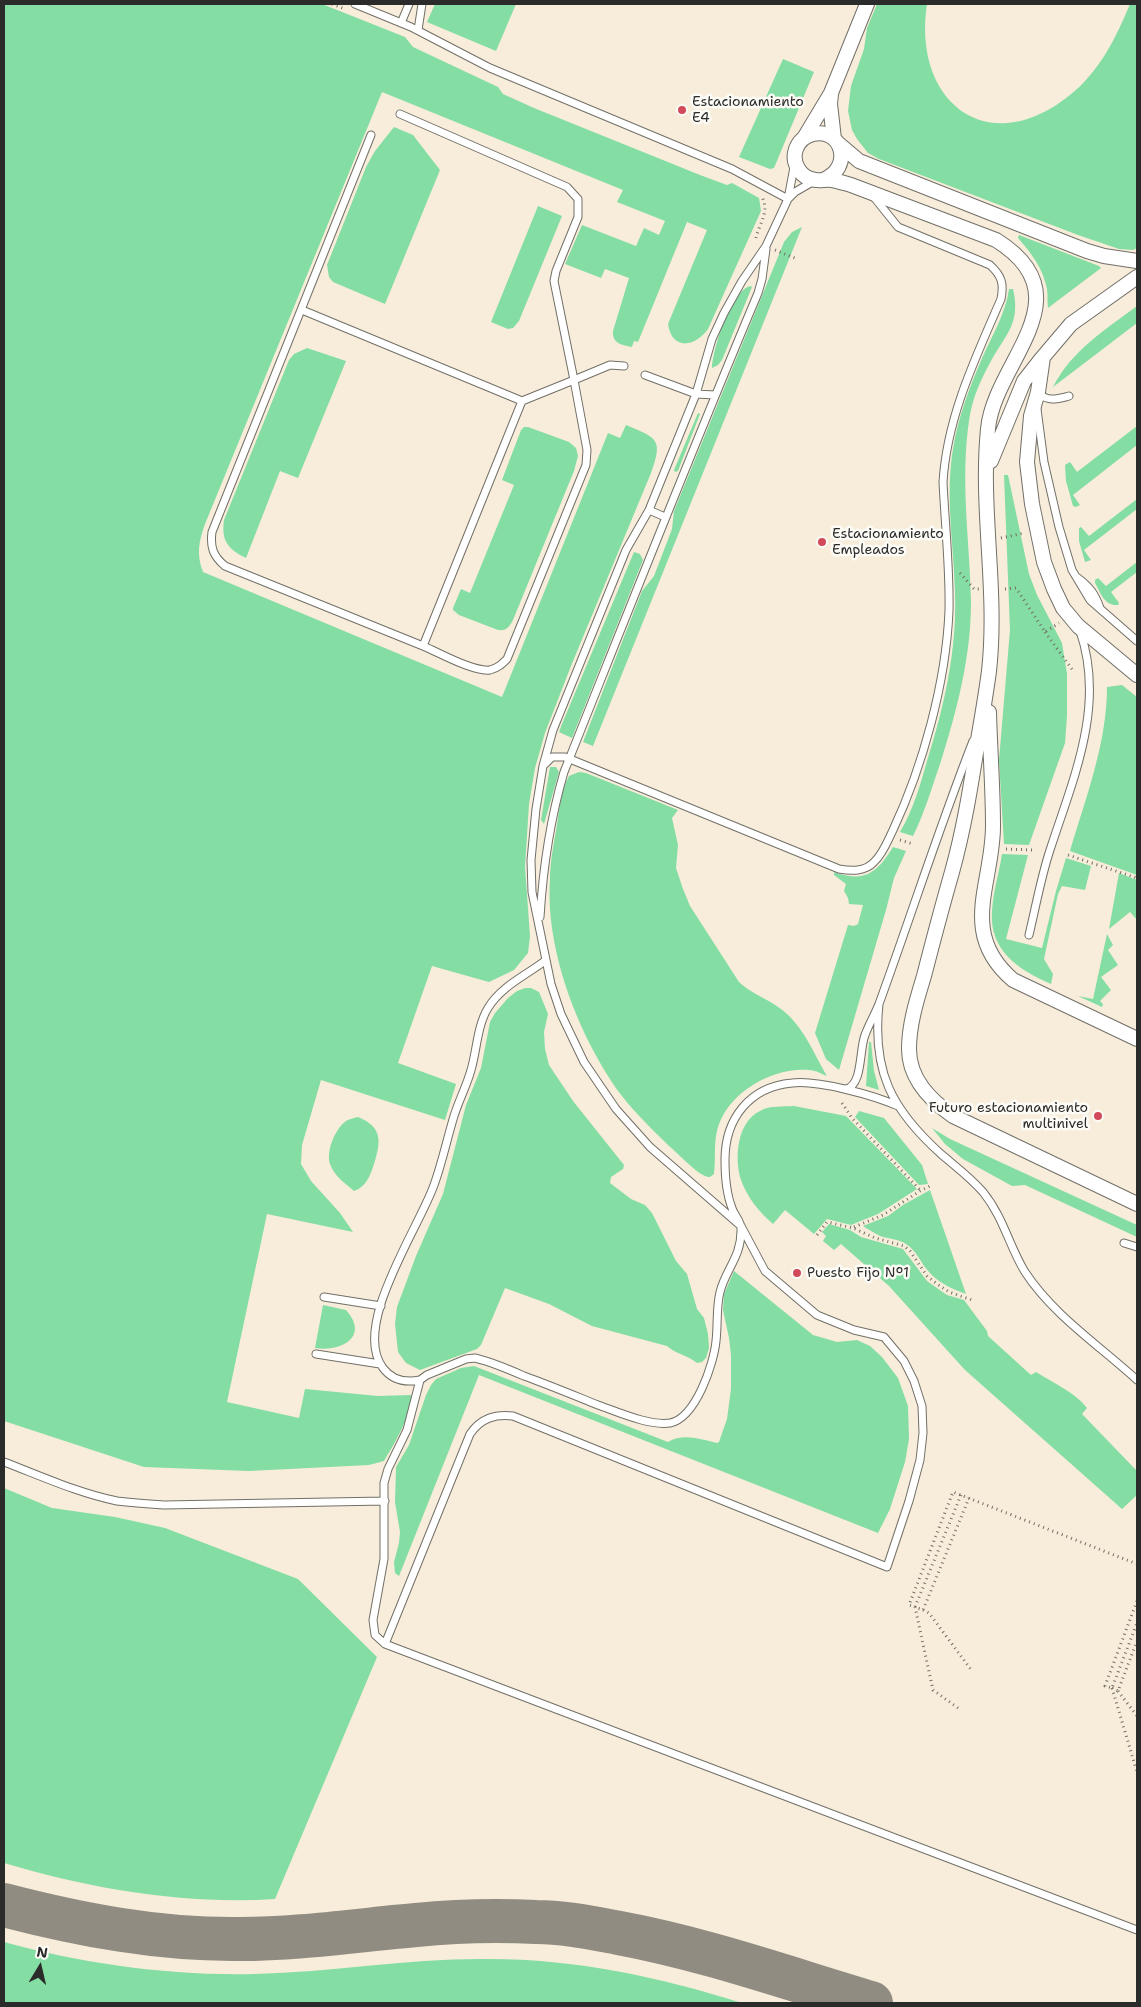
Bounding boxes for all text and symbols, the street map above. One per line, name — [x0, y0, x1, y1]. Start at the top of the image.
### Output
place label: Estacionamiento E4 — [692, 94, 804, 126]
marker: Estacionamiento E4 — [676, 104, 688, 116]
place label: Estacionamiento Empleados — [832, 526, 944, 558]
marker: Estacionamiento Empleados — [816, 536, 828, 548]
place label: Futuro estacionamiento multinivel — [929, 1100, 1088, 1132]
marker: Futuro estacionamiento multinivel — [1092, 1110, 1104, 1122]
place label: Puesto Fijo N°1 — [807, 1265, 909, 1281]
marker: Puesto Fijo N°1 — [791, 1267, 803, 1279]
north arrow — [15, 1942, 65, 1992]
text: N — [35, 1942, 49, 1962]

